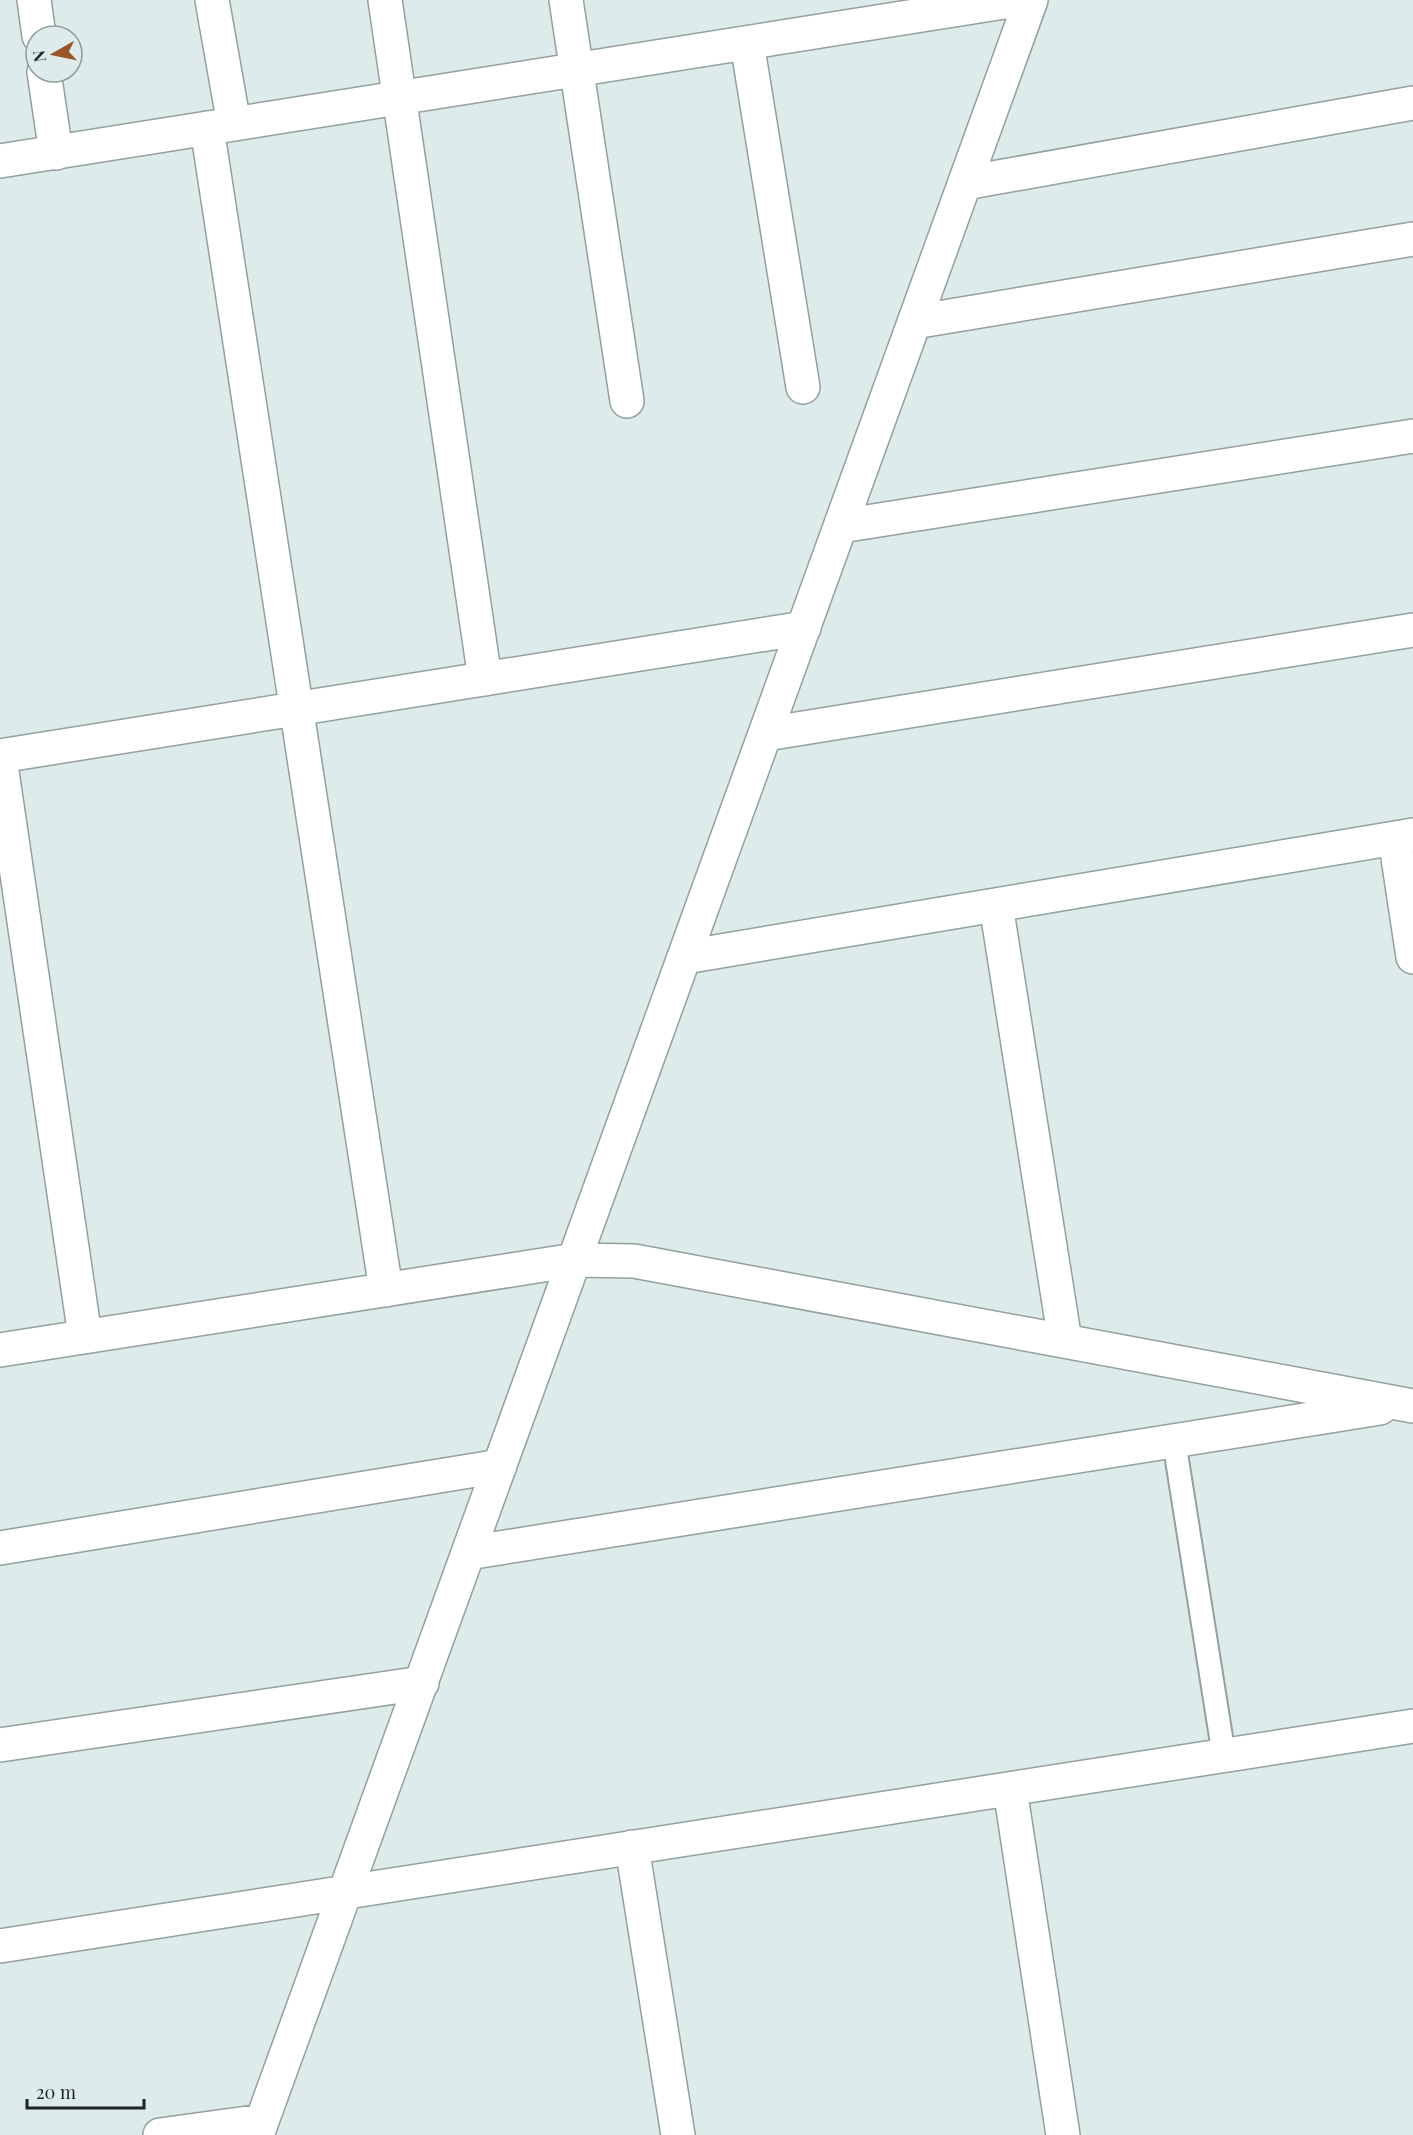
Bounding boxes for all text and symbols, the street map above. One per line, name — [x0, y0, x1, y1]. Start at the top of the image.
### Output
north arrow — [24, 24, 84, 84]
text: N — [27, 49, 50, 64]
scale bar — [27, 2072, 144, 2110]
text: 20 m — [36, 2080, 76, 2104]

